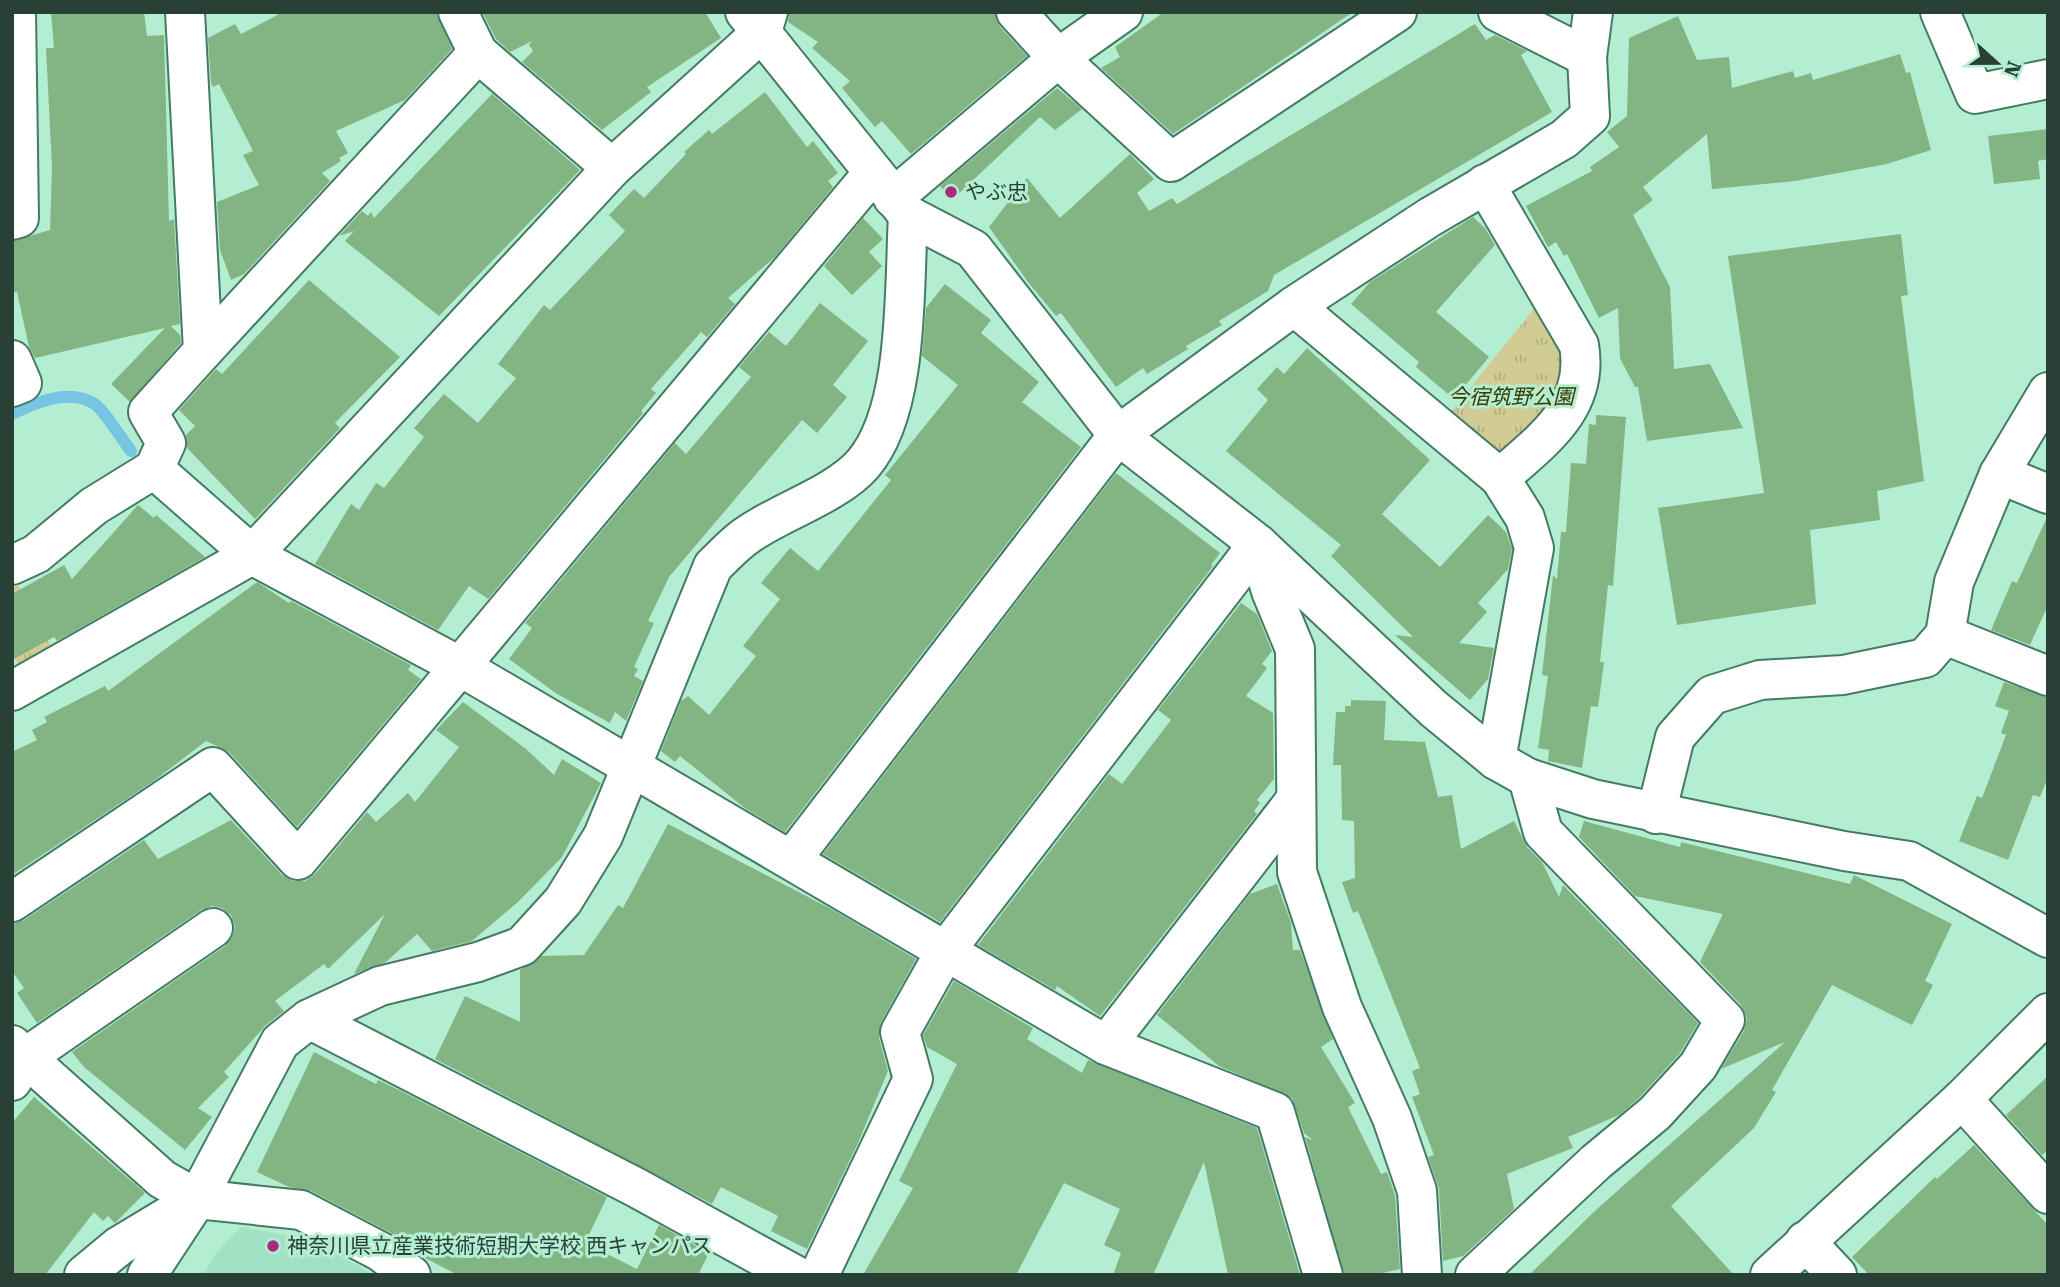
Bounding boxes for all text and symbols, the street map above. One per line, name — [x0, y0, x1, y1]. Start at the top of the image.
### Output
north arrow — [1962, 28, 2032, 98]
text: N — [1999, 58, 2026, 80]
place label: やぶ忠 — [965, 180, 1028, 204]
marker: やぶ忠 — [943, 184, 959, 200]
park label: 今宿筑野公園 — [1448, 385, 1577, 409]
place label: 神奈川県立産業技術短期大学校 西キャンパス — [287, 1234, 712, 1258]
marker: 神奈川県立産業技術短期大学校 西キャンパス — [265, 1238, 281, 1254]

